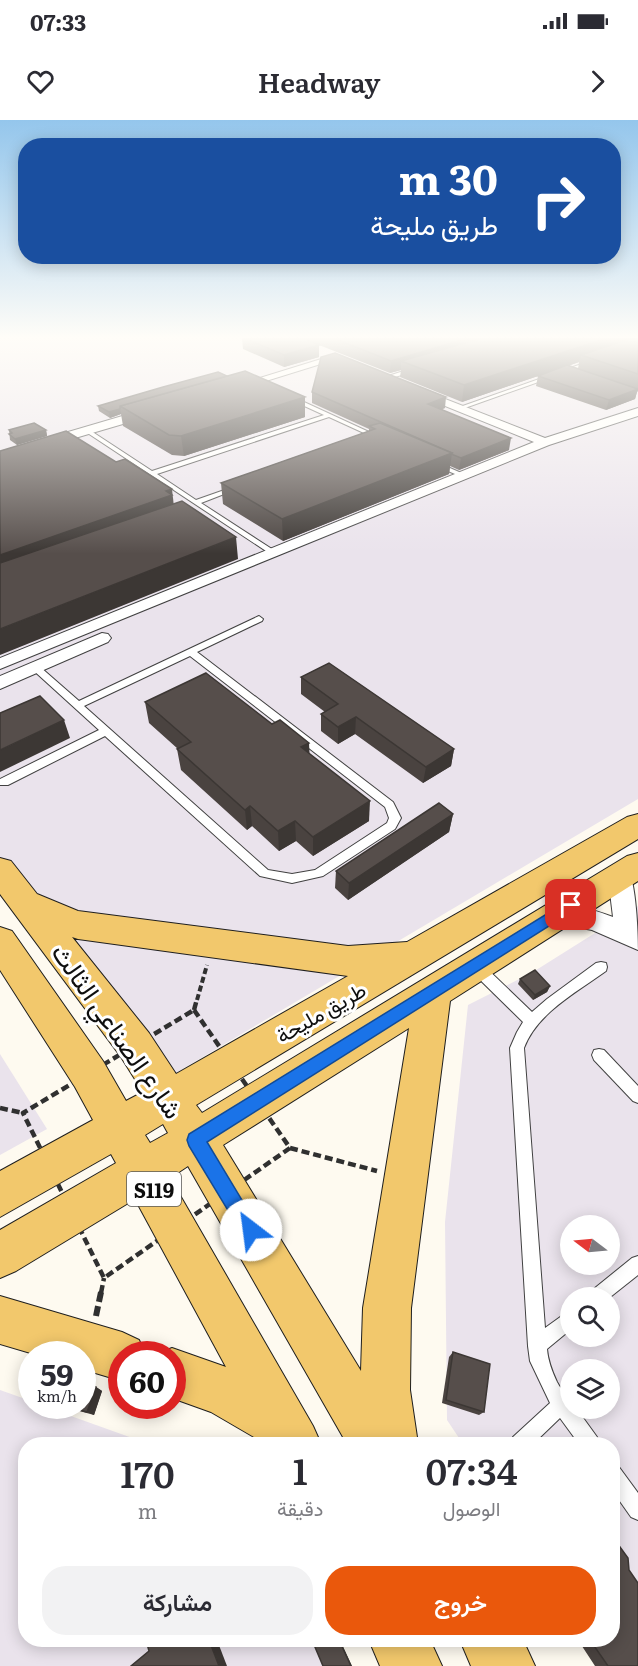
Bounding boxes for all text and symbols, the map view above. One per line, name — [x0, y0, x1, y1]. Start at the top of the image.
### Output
text: 07:33 — [30, 5, 86, 38]
text: Headway — [258, 61, 380, 101]
icon: heart — [24, 65, 57, 98]
icon: forward — [581, 65, 614, 98]
text: 30 m — [398, 146, 498, 208]
icon: right — [519, 162, 597, 240]
text: طريق مليحة — [370, 203, 498, 243]
pin — [545, 879, 596, 930]
icon: arrive — [554, 888, 587, 921]
street label: شارع الصناعي الثالث — [41, 934, 194, 1128]
street label: طريق مليحة — [269, 973, 371, 1049]
road number: S119 — [127, 1172, 181, 1206]
position arrow — [219, 1198, 283, 1262]
north arrow — [560, 1215, 620, 1275]
map controls — [560, 1215, 620, 1419]
button: search — [560, 1287, 620, 1347]
speed limit sign: 60 — [108, 1341, 186, 1419]
text: 59 — [40, 1351, 74, 1395]
button: layers — [560, 1359, 620, 1419]
text: km/h — [37, 1384, 77, 1407]
text: 1 — [293, 1443, 308, 1496]
text: 07:34 — [426, 1443, 518, 1496]
text: 170 — [120, 1446, 175, 1499]
text: دقيقة — [277, 1492, 323, 1522]
text: الوصول — [443, 1492, 501, 1522]
text: m — [138, 1495, 157, 1525]
button: مشاركة — [42, 1566, 313, 1635]
button: خروج — [325, 1566, 596, 1635]

